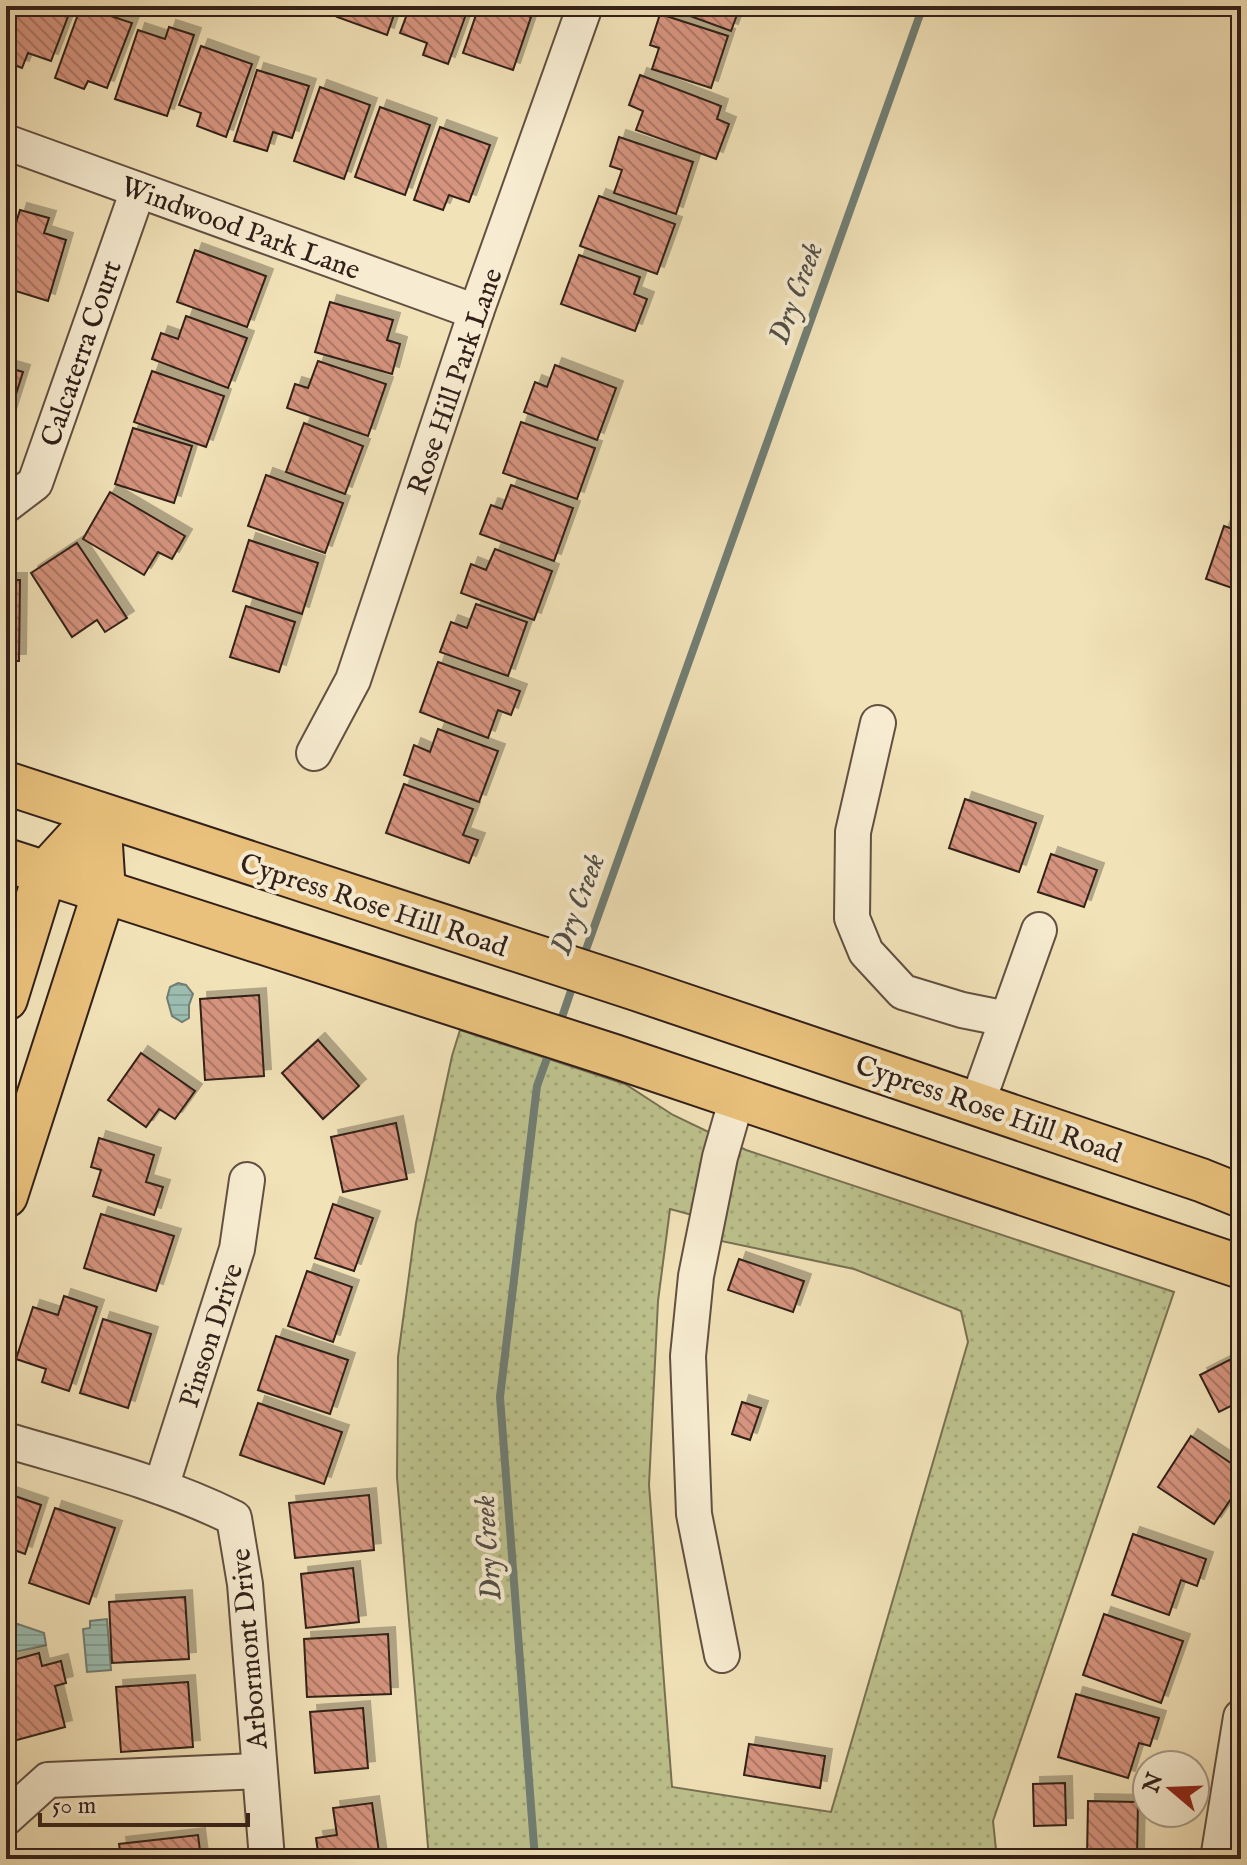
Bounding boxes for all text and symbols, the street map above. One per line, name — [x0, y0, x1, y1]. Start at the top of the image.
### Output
street label: Windwood Park Lane — [116, 170, 365, 289]
water label: Dry Creek — [761, 238, 833, 350]
street label: Calcaterra Court — [34, 256, 131, 451]
street label: Rose Hill Park Lane — [401, 264, 512, 500]
street label: Cypress Rose Hill Road — [235, 847, 511, 966]
water label: Dry Creek — [543, 849, 615, 961]
street label: Cypress Rose Hill Road — [851, 1048, 1126, 1172]
street label: Pinson Drive — [173, 1259, 252, 1412]
water label: Dry Creek — [466, 1494, 512, 1602]
street label: Arbormont Drive — [224, 1547, 277, 1752]
north arrow — [1131, 1749, 1211, 1829]
text: N — [1137, 1770, 1170, 1798]
scale bar — [40, 1777, 248, 1827]
text: 50 m — [52, 1791, 96, 1822]

